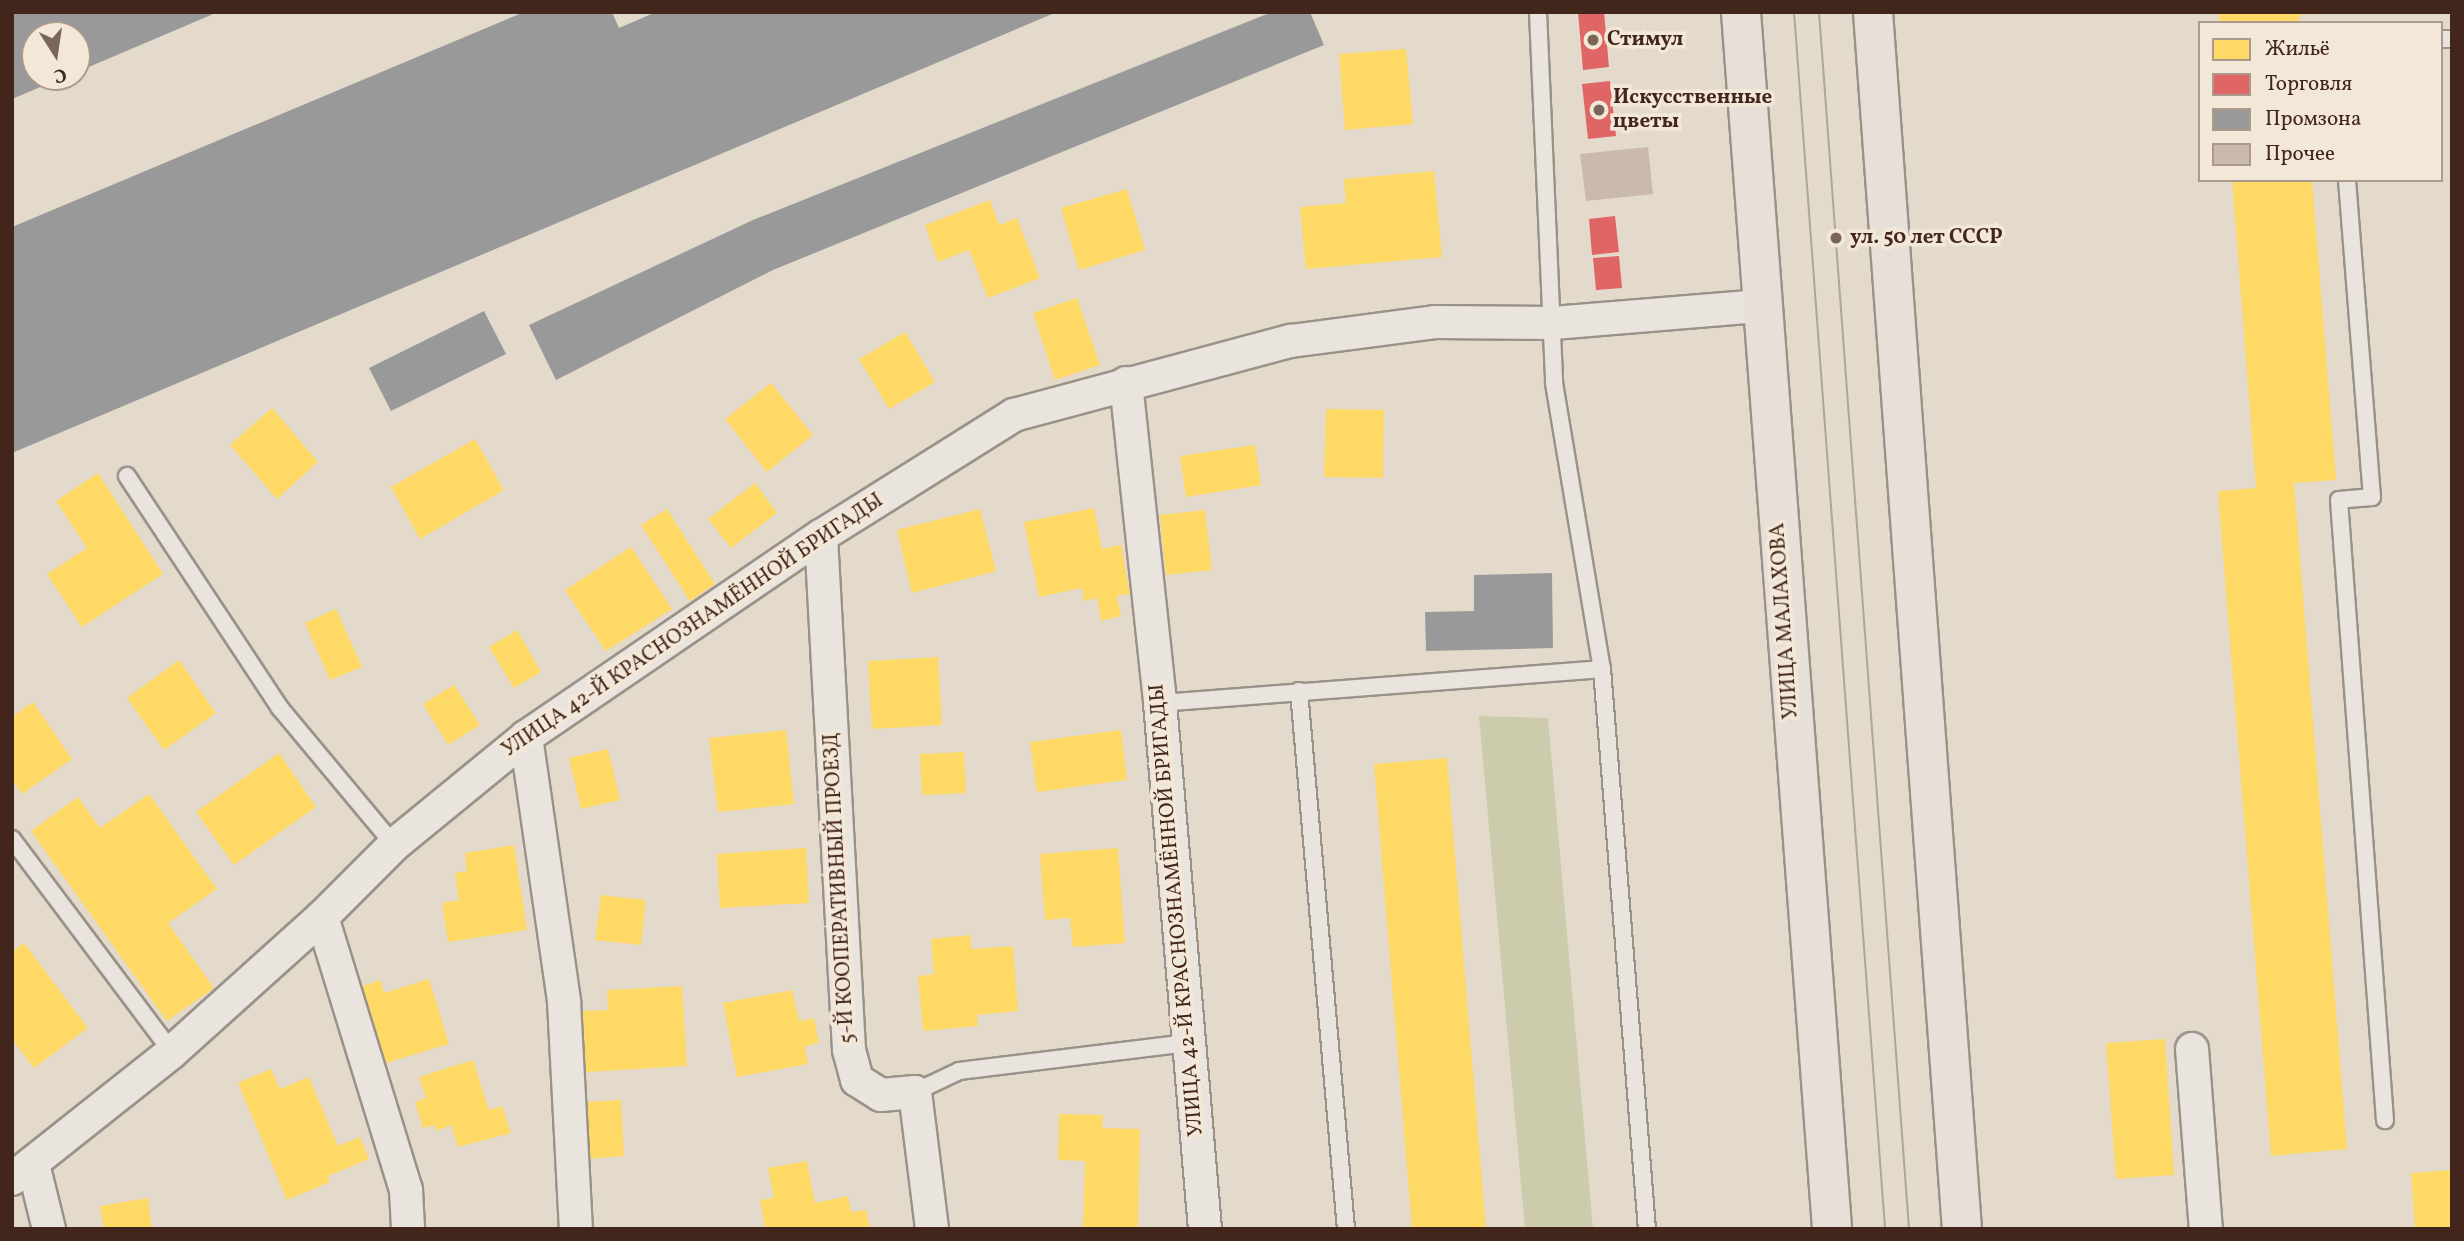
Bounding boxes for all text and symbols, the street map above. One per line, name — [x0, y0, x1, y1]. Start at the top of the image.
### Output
north arrow — [21, 21, 91, 91]
legend — [2198, 21, 2443, 182]
place label: Стимул — [1607, 27, 1683, 53]
marker: Стимул — [1585, 32, 1601, 48]
text: Жильё — [2265, 35, 2330, 64]
text: С — [51, 61, 69, 89]
text: Торговля — [2265, 70, 2352, 99]
place label: Искусственные цветы — [1613, 85, 1772, 135]
marker: Искусственные цветы — [1591, 102, 1607, 118]
text: Промзона — [2265, 105, 2361, 134]
text: Прочее — [2265, 140, 2335, 169]
place label: ул. 50 лет СССР — [1850, 225, 2003, 251]
marker: ул. 50 лет СССР — [1828, 230, 1844, 246]
street label: УЛИЦА 42-Й КРАСНОЗНАМЁННОЙ БРИГАДЫ — [498, 489, 888, 763]
street label: УЛИЦА МАЛАХОВА — [1766, 522, 1804, 720]
street label: УЛИЦА 42-Й КРАСНОЗНАМЁННОЙ БРИГАДЫ — [1145, 683, 1209, 1137]
street label: 5-Й КООПЕРАТИВНЫЙ ПРОЕЗД — [819, 732, 861, 1044]

